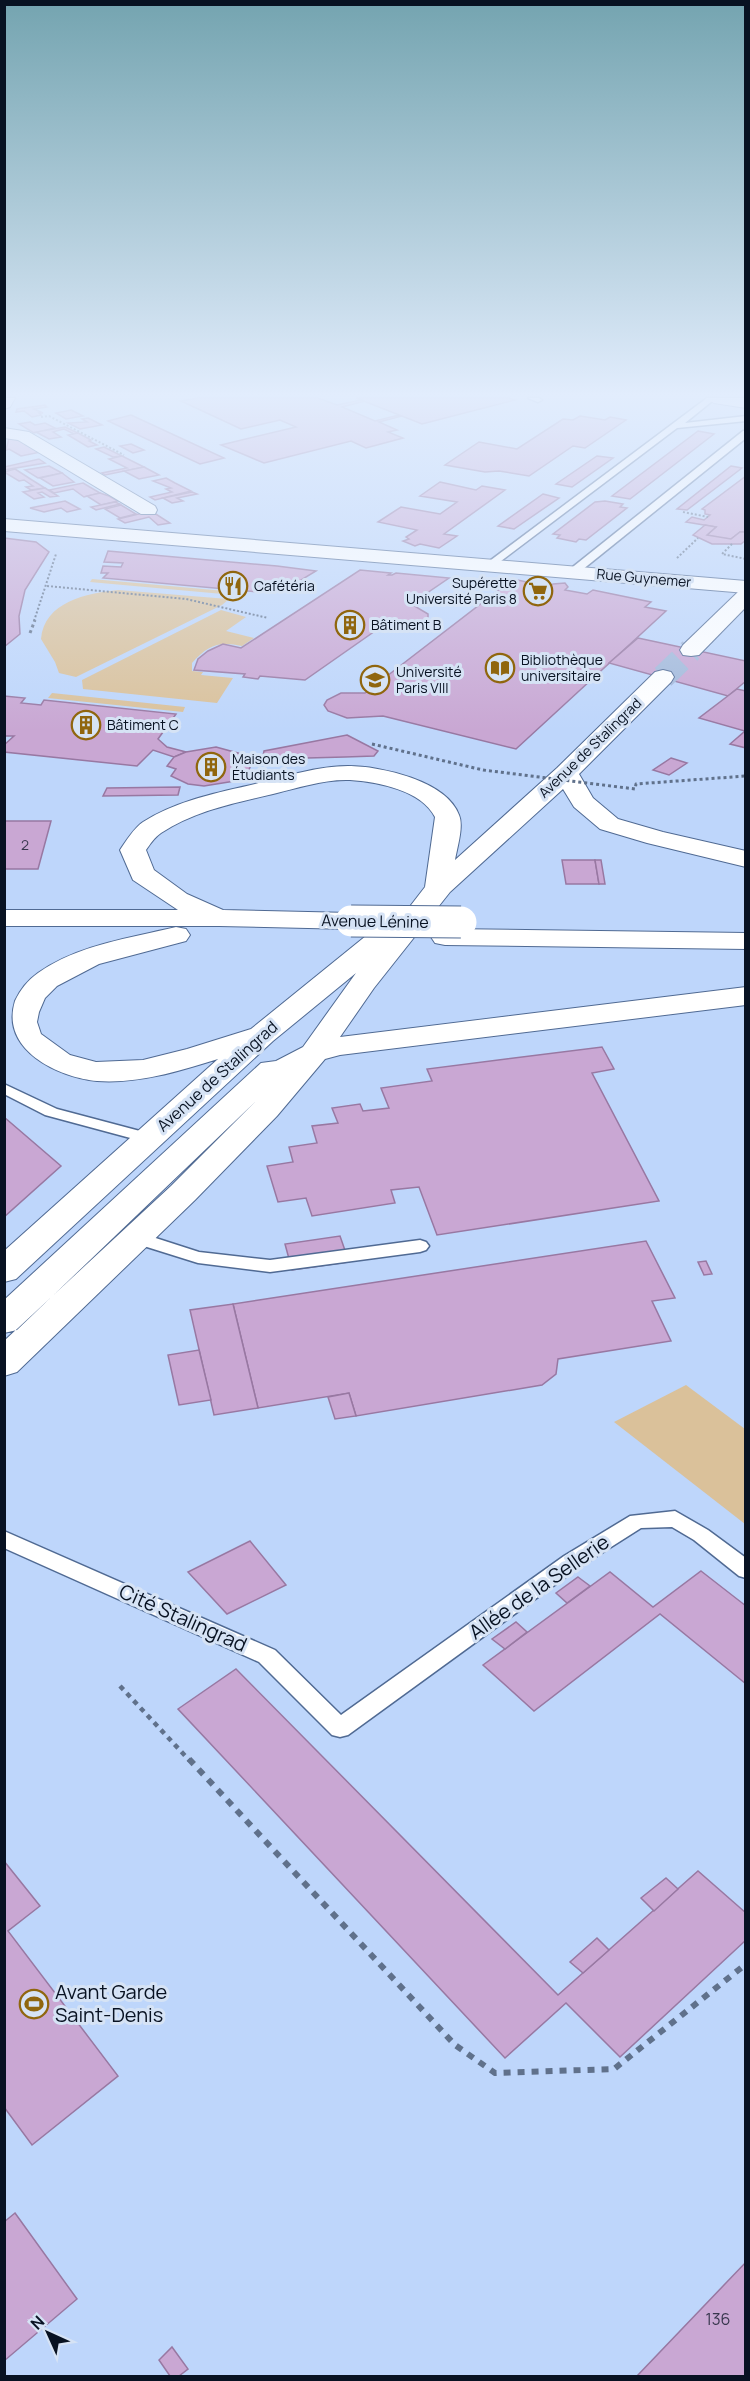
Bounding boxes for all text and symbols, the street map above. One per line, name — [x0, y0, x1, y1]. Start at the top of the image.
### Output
street label: Rue Guynemer — [596, 564, 692, 591]
restaurant icon: Cafétéria — [217, 570, 249, 602]
place label: Supérette Université Paris 8 — [406, 573, 517, 608]
supermarket icon: Supérette Université Paris 8 — [522, 575, 554, 607]
place label: Cafétéria — [254, 576, 315, 595]
building icon: Bâtiment B — [334, 609, 366, 641]
place label: Bâtiment B — [371, 615, 442, 634]
place label: Bibliothèque universitaire — [521, 650, 603, 685]
library icon: Bibliothèque universitaire — [484, 652, 516, 684]
place label: Université Paris VIII — [396, 662, 462, 697]
school or university icon: Université Paris VIII — [359, 664, 391, 696]
street label: Avenue de Stalingrad — [534, 694, 645, 802]
building icon: Bâtiment C — [70, 709, 102, 741]
place label: Bâtiment C — [107, 715, 179, 734]
place label: Maison des Étudiants — [232, 749, 305, 784]
building icon: Maison des Étudiants — [195, 751, 227, 783]
house number: 2 — [21, 835, 29, 854]
street label: Avenue Lénine — [321, 909, 429, 933]
street label: Avenue de Stalingrad — [152, 1016, 282, 1136]
street label: Allée de la Sellerie — [463, 1528, 614, 1645]
street label: Cité Stalingrad — [115, 1577, 251, 1658]
place label: Avant Garde Saint-Denis — [55, 1978, 167, 2028]
sports icon: Avant Garde Saint-Denis — [18, 1988, 50, 2020]
north arrow — [18, 2303, 78, 2363]
house number: 136 — [705, 2308, 731, 2330]
text: N — [26, 2311, 49, 2334]

